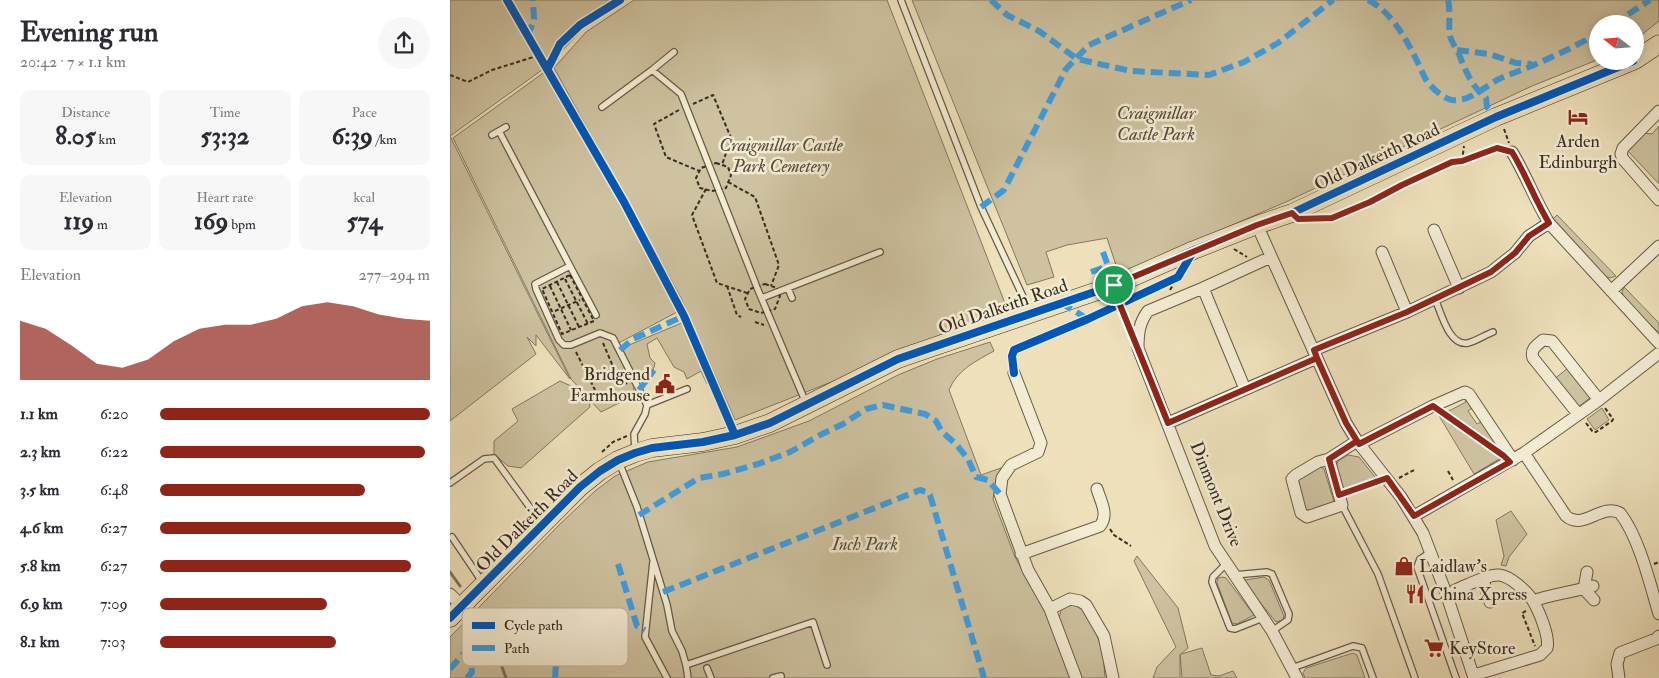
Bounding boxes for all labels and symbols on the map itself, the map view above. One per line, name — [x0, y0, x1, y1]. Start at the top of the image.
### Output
north arrow — [1589, 15, 1644, 70]
park label: Craigmillar Castle Park — [1117, 102, 1197, 146]
hotel icon: Arden Edinburgh — [1567, 106, 1589, 128]
street label: Old Dalkeith Road — [1311, 118, 1443, 196]
place label: Arden Edinburgh — [1539, 130, 1618, 174]
park label: Craigmillar Castle Park Cemetery — [719, 134, 844, 178]
pin — [1093, 264, 1135, 306]
street label: Old Dalkeith Road — [935, 274, 1071, 340]
place label: Bridgend Farmhouse — [570, 363, 650, 407]
public building icon: Bridgend Farmhouse — [654, 373, 676, 395]
street label: Dinmont Drive — [1184, 438, 1248, 550]
street label: Old Dalkeith Road — [471, 465, 583, 577]
park label: Inch Park — [831, 533, 898, 556]
shop icon: Laidlaw's — [1393, 555, 1415, 577]
place label: Laidlaw's — [1419, 555, 1487, 578]
restaurant icon: China Xpress — [1404, 583, 1426, 605]
place label: China Xpress — [1430, 583, 1527, 606]
legend — [462, 608, 628, 666]
text: Cycle path — [504, 617, 564, 635]
supermarket icon: KeyStore — [1423, 637, 1445, 659]
place label: KeyStore — [1449, 637, 1516, 660]
text: Path — [504, 640, 530, 657]

